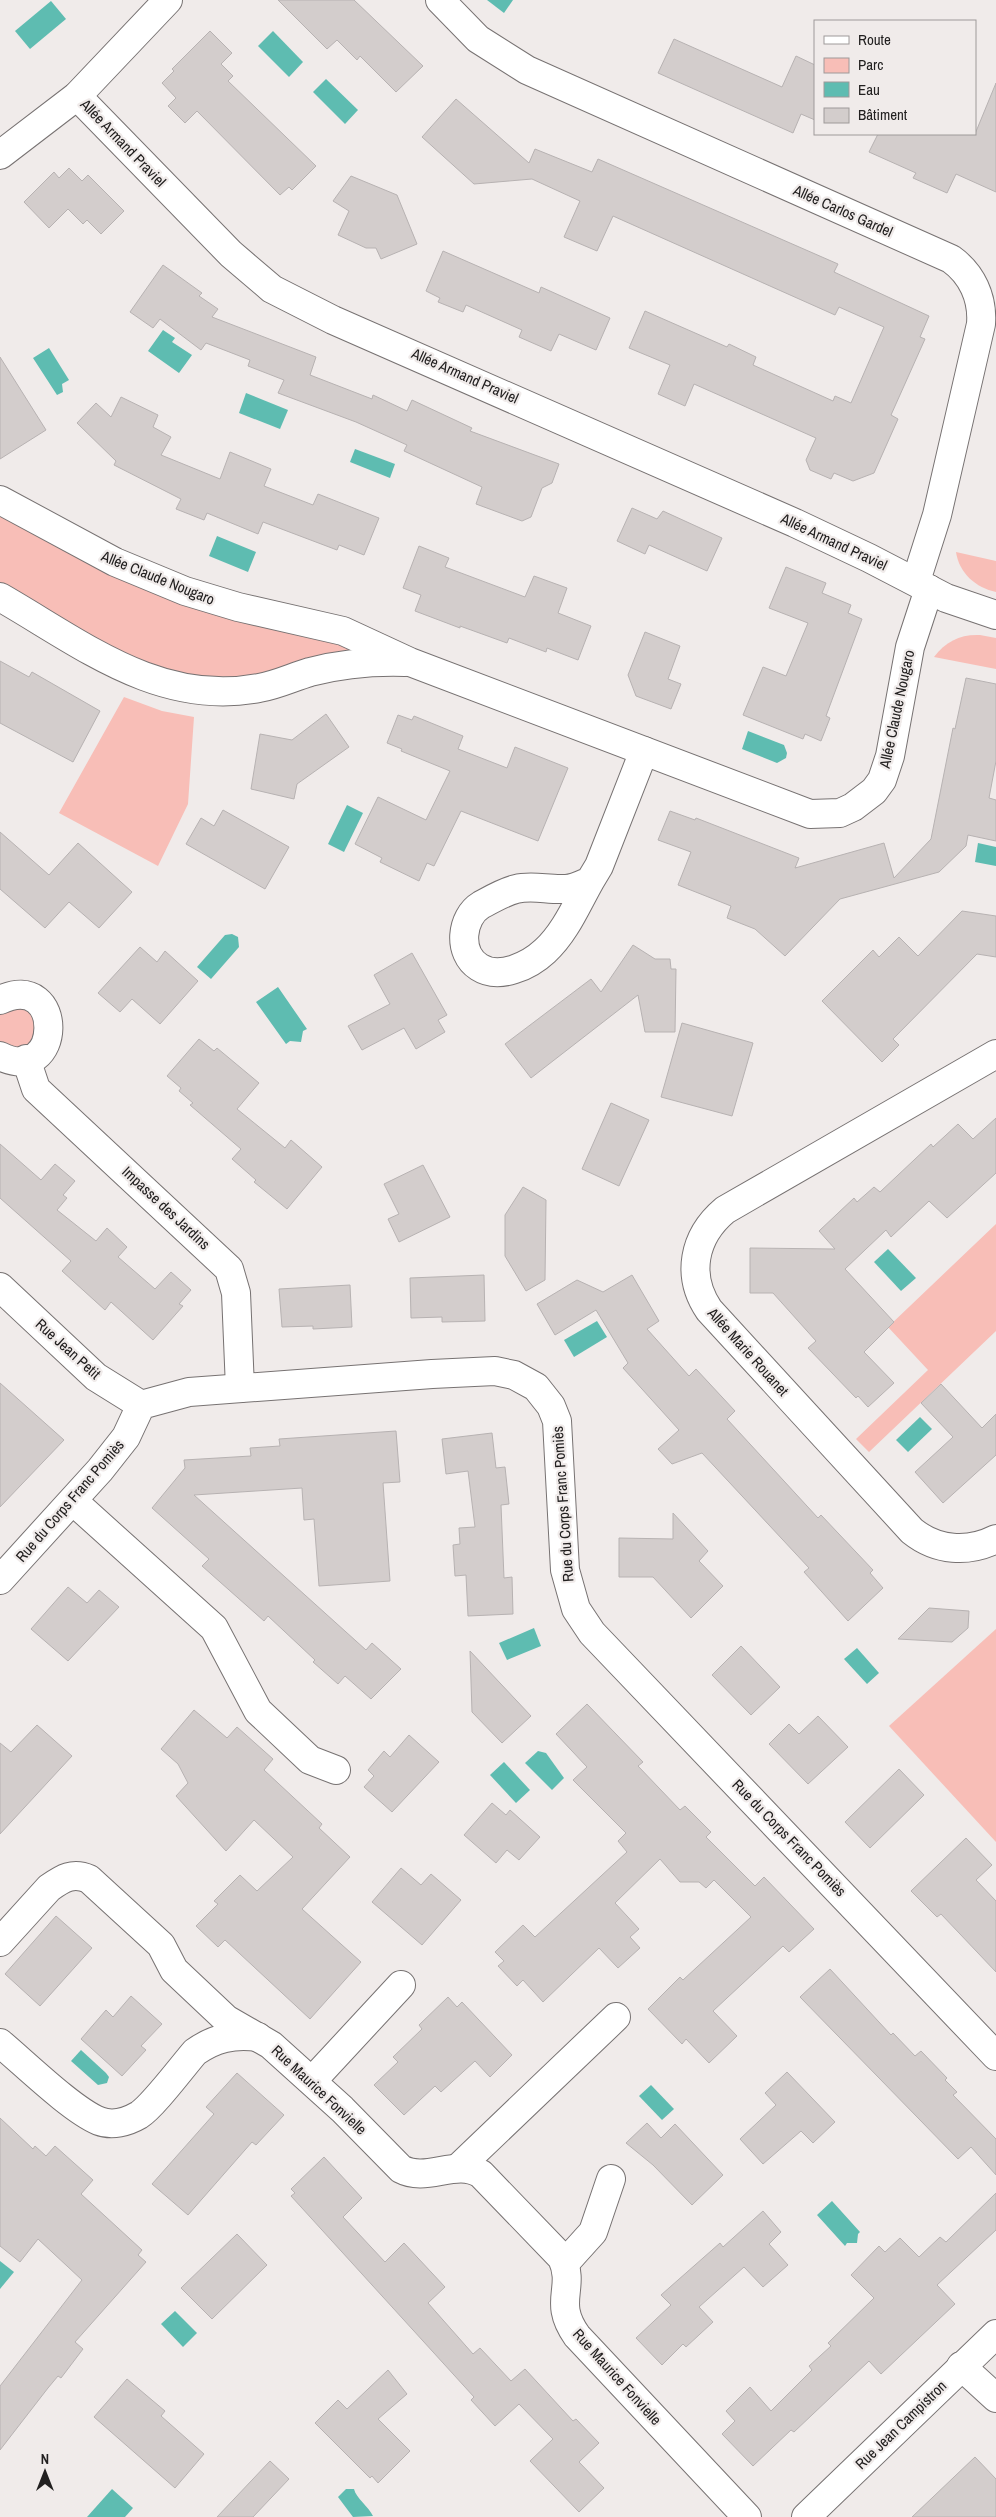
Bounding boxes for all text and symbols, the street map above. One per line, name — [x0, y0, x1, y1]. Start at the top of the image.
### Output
legend — [814, 20, 976, 135]
text: Route — [858, 29, 891, 50]
text: Parc — [858, 54, 883, 75]
text: Eau — [858, 79, 880, 100]
street label: Allée Armand Praviel — [75, 93, 171, 191]
text: Bâtiment — [858, 104, 908, 125]
street label: Allée Carlos Gardel — [789, 179, 896, 242]
street label: Allée Armand Praviel — [408, 342, 522, 408]
street label: Allée Armand Praviel — [777, 507, 891, 575]
street label: Allée Claude Nougaro — [98, 545, 218, 610]
street label: Allée Claude Nougaro — [874, 648, 919, 771]
street label: Impasse des Jardins — [118, 1161, 215, 1254]
street label: Allée Marie Rouanet — [702, 1302, 794, 1401]
street label: Rue Jean Petit — [31, 1314, 106, 1384]
street label: Rue du Corps Franc Pomiès — [547, 1426, 578, 1583]
street label: Rue du Corps Franc Pomiès — [11, 1435, 129, 1566]
street label: Rue du Corps Franc Pomiès — [728, 1774, 851, 1901]
street label: Rue Maurice Fonvielle — [267, 2040, 372, 2139]
street label: Rue Maurice Fonvielle — [568, 2324, 666, 2430]
street label: Rue Jean Campistron — [850, 2376, 951, 2474]
north arrow — [20, 2447, 70, 2497]
text: N — [41, 2450, 49, 2468]

